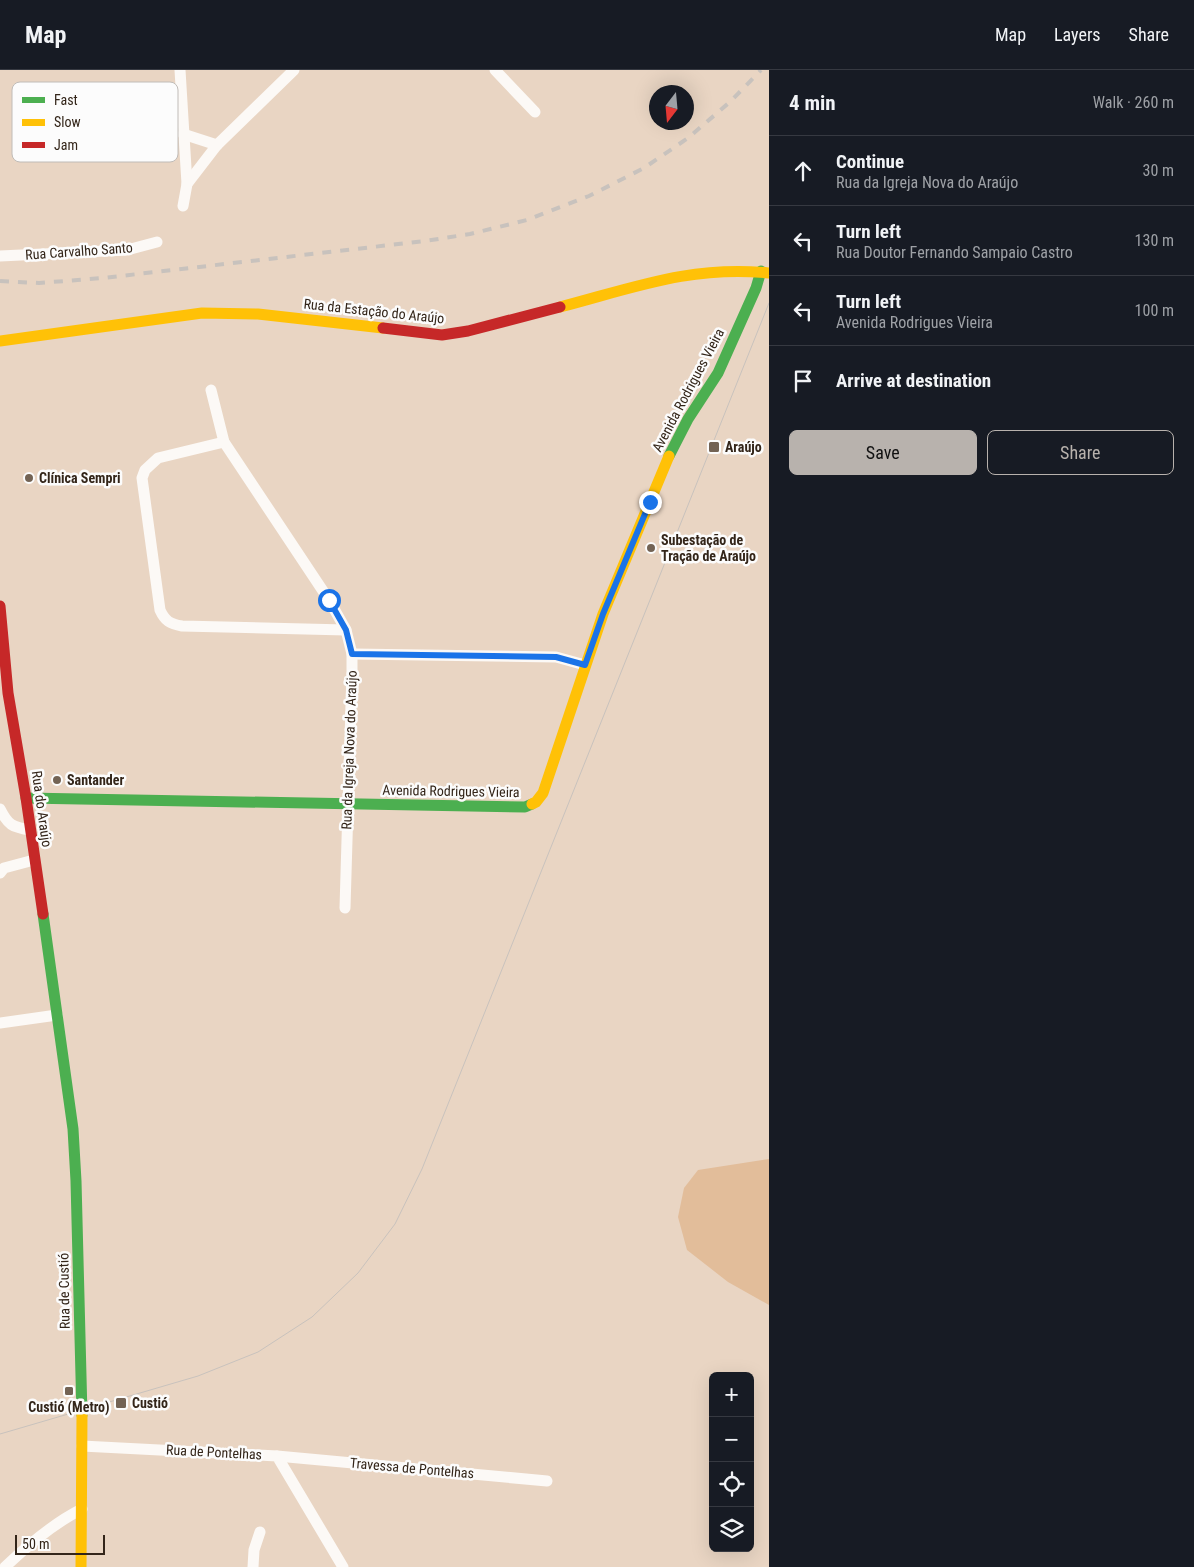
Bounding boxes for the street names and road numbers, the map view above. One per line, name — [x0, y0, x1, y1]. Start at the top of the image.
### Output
street label: Rua Carvalho Santo — [25, 239, 133, 263]
street label: Rua da Estação do Araújo — [303, 296, 445, 326]
street label: Avenida Rodrigues Vieira — [649, 326, 727, 454]
street label: Rua da Igreja Nova do Araújo — [338, 670, 360, 830]
street label: Rua do Araújo — [29, 770, 55, 848]
street label: Avenida Rodrigues Vieira — [382, 782, 520, 800]
street label: Rua de Custió — [55, 1253, 73, 1329]
street label: Rua de Pontelhas — [166, 1441, 262, 1463]
street label: Travessa de Pontelhas — [349, 1455, 475, 1481]

